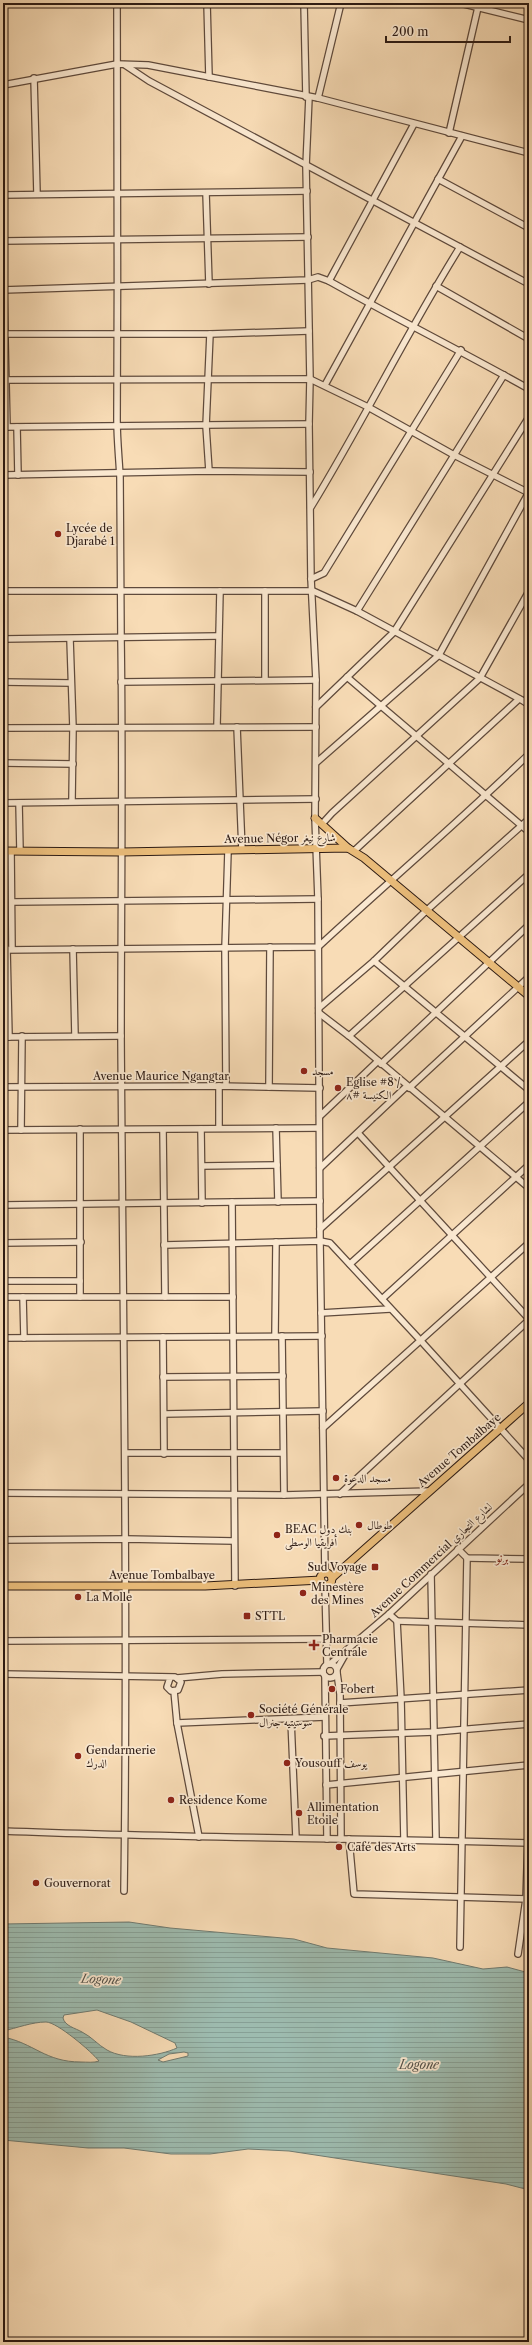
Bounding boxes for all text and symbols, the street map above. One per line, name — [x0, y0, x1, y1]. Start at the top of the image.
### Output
scale bar — [386, 18, 510, 44]
text: 200 m — [392, 24, 429, 39]
place label: Lycée de Djarabé 1 — [66, 521, 115, 548]
marker: Lycée de Djarabé 1 — [53, 529, 63, 539]
street label: Avenue Négor شارع نيغر — [223, 830, 336, 849]
place label: مسجد — [312, 1064, 334, 1078]
marker: مسجد — [299, 1066, 309, 1076]
street label: Avenue Maurice Ngangtar — [92, 1069, 229, 1083]
place label: Eglise #8 / الكنيسة #٨ — [346, 1075, 401, 1102]
marker: Eglise #8 / الكنيسة #٨ — [333, 1083, 343, 1093]
street label: Avenue Tombalbaye — [414, 1410, 504, 1491]
place label: مسجد الدعوة — [344, 1471, 391, 1485]
marker: مسجد الدعوة — [331, 1473, 341, 1483]
street label: Avenue Commercial لشارع التجاري — [366, 1500, 497, 1623]
place label: طوطال — [367, 1518, 392, 1532]
marker: طوطال — [354, 1520, 364, 1530]
place label: BEAC بنك دول أفريقيا الوسطى — [285, 1522, 352, 1551]
marker: BEAC بنك دول أفريقيا الوسطى — [272, 1530, 282, 1540]
district label: برنو — [493, 1549, 509, 1566]
place label: Sud Voyage — [307, 1560, 367, 1574]
marker: Sud Voyage — [370, 1562, 380, 1572]
street label: Avenue Tombalbaye — [108, 1568, 215, 1582]
place label: Minestère des Mines — [311, 1580, 364, 1607]
marker: Minestère des Mines — [298, 1588, 308, 1598]
place label: La Molle — [86, 1590, 132, 1604]
marker: La Molle — [73, 1592, 83, 1602]
place label: STTL — [255, 1609, 286, 1623]
marker: STTL — [242, 1611, 252, 1621]
place label: Pharmacie Centrale — [322, 1632, 378, 1659]
marker: Pharmacie Centrale — [309, 1640, 319, 1650]
place label: Fobert — [340, 1682, 375, 1696]
marker: Fobert — [327, 1684, 337, 1694]
place label: Société Générale سوسيتيه جنرال — [259, 1702, 348, 1729]
marker: Société Générale سوسيتيه جنرال — [246, 1710, 256, 1720]
place label: Gendarmerie الدرك — [86, 1743, 156, 1770]
marker: Gendarmerie الدرك — [73, 1751, 83, 1761]
place label: Yousouff يوسف — [294, 1756, 368, 1770]
marker: Yousouff يوسف — [282, 1758, 292, 1768]
place label: Residence Kome — [179, 1793, 267, 1807]
marker: Residence Kome — [166, 1795, 176, 1805]
place label: Allimentation Etoile — [306, 1800, 379, 1827]
marker: Allimentation Etoile — [294, 1808, 304, 1818]
place label: Café des Arts — [347, 1840, 416, 1854]
marker: Café des Arts — [334, 1842, 344, 1852]
place label: Gouvernorat — [44, 1876, 111, 1890]
marker: Gouvernorat — [31, 1878, 41, 1888]
water label: Logone — [80, 1971, 122, 1987]
water label: Logone — [398, 2057, 440, 2072]

